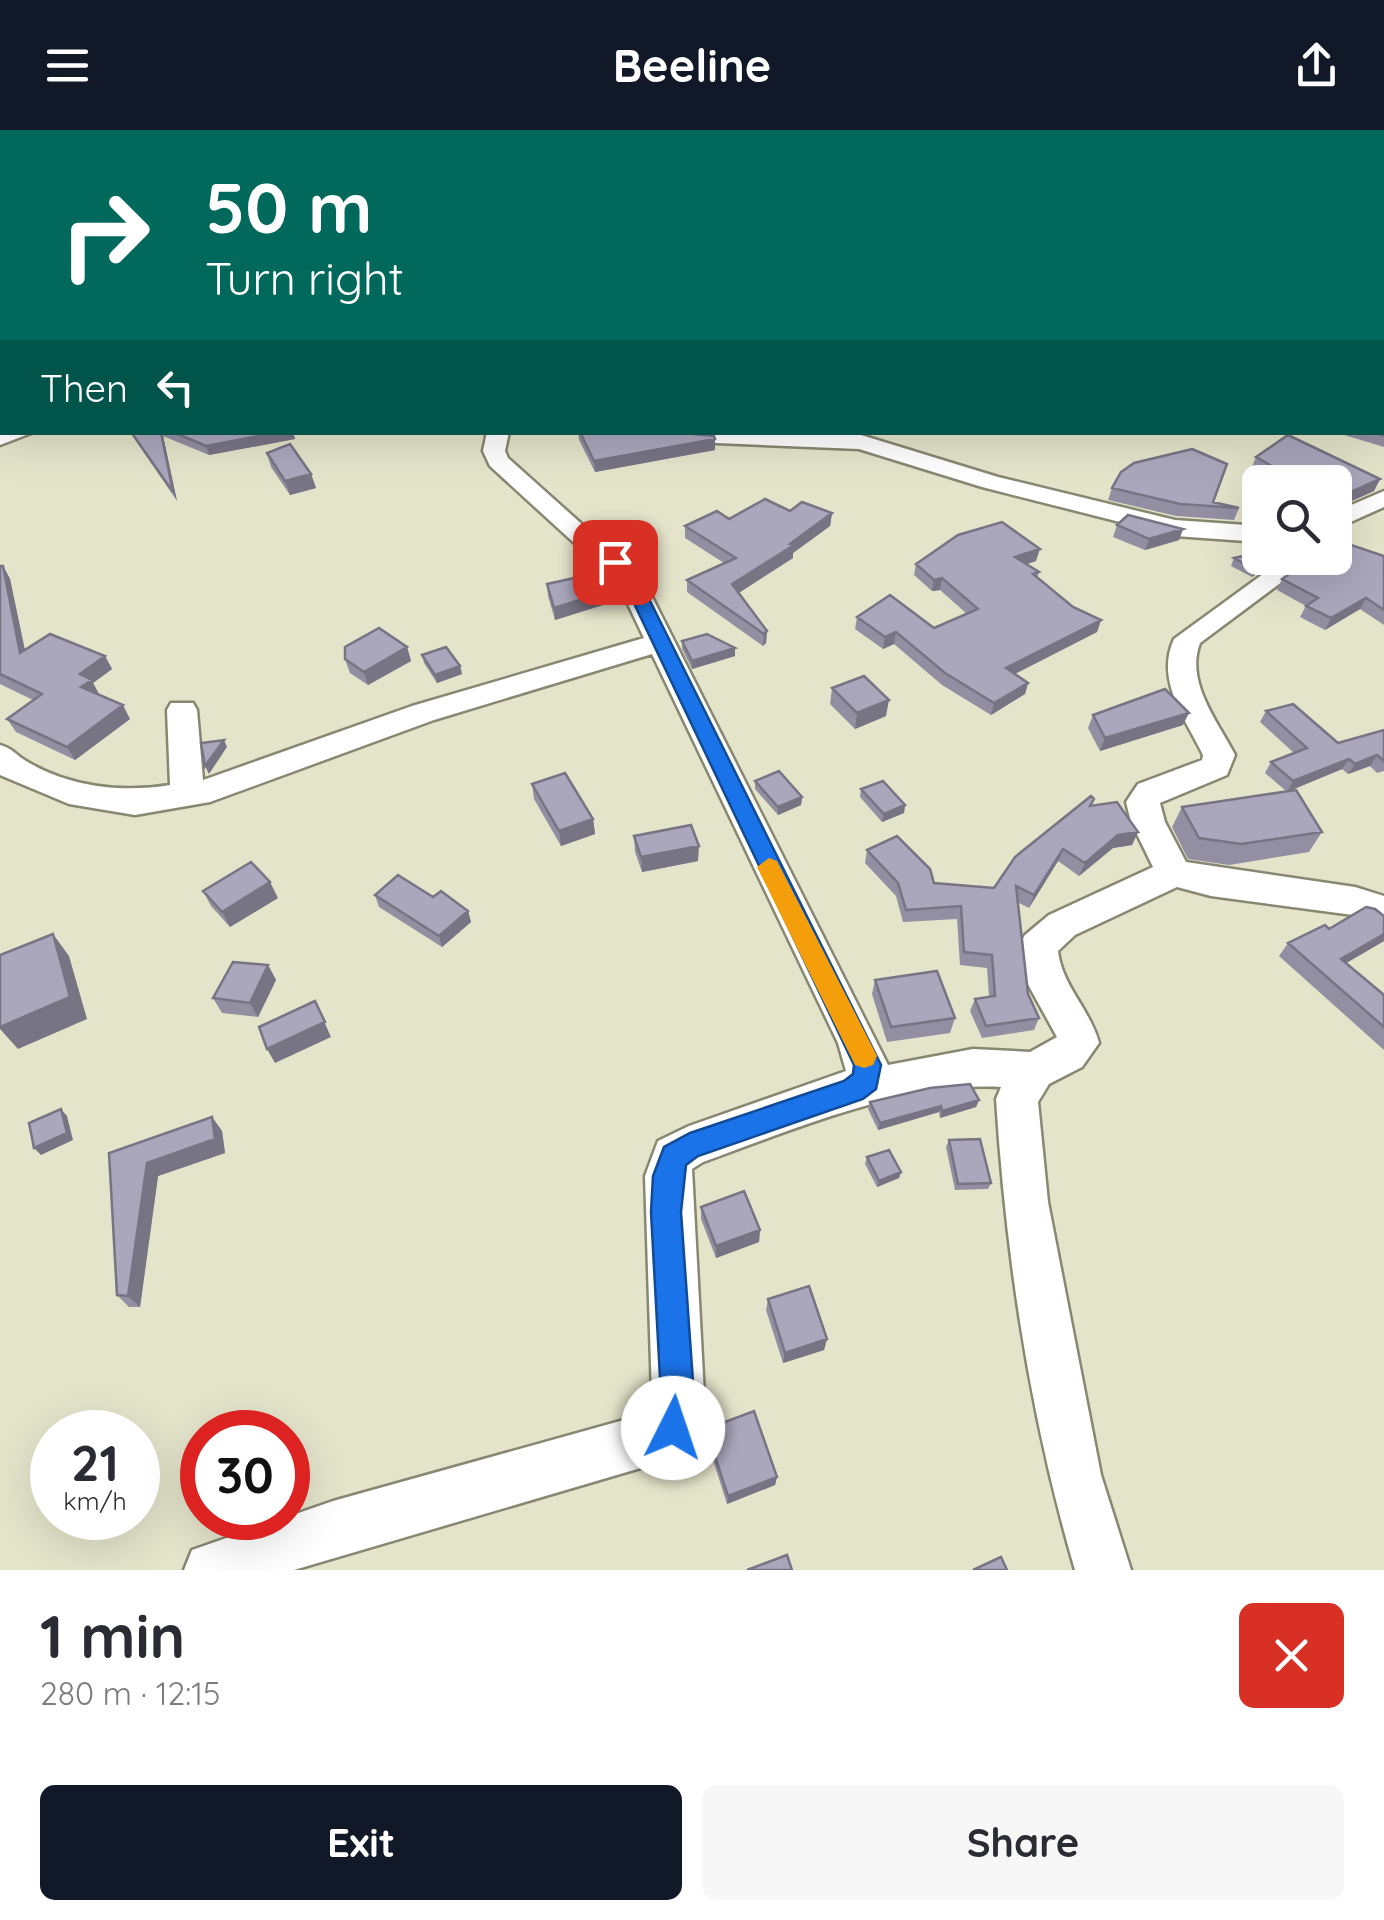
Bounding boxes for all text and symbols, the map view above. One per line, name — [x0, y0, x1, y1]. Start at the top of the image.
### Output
text: Beeline — [613, 37, 771, 93]
icon: menu — [40, 38, 95, 93]
icon: share — [1289, 38, 1344, 93]
text: 50 m — [205, 163, 372, 251]
icon: right — [40, 170, 170, 300]
text: Turn right — [205, 250, 404, 306]
icon: left — [148, 360, 203, 415]
text: Then — [40, 364, 128, 412]
map controls — [1242, 465, 1352, 575]
button: search — [1242, 465, 1352, 575]
pin — [573, 520, 658, 605]
icon: arrive — [588, 535, 643, 590]
position arrow — [621, 1376, 725, 1480]
speed limit sign: 30 — [180, 1410, 310, 1540]
text: 21 — [71, 1431, 119, 1494]
text: km/h — [63, 1485, 127, 1516]
text: 1 min — [40, 1598, 185, 1673]
button: close — [1239, 1603, 1344, 1708]
text: 280 m · 12:15 — [40, 1673, 221, 1713]
button: Exit — [40, 1785, 682, 1900]
button: Share — [702, 1785, 1344, 1900]

